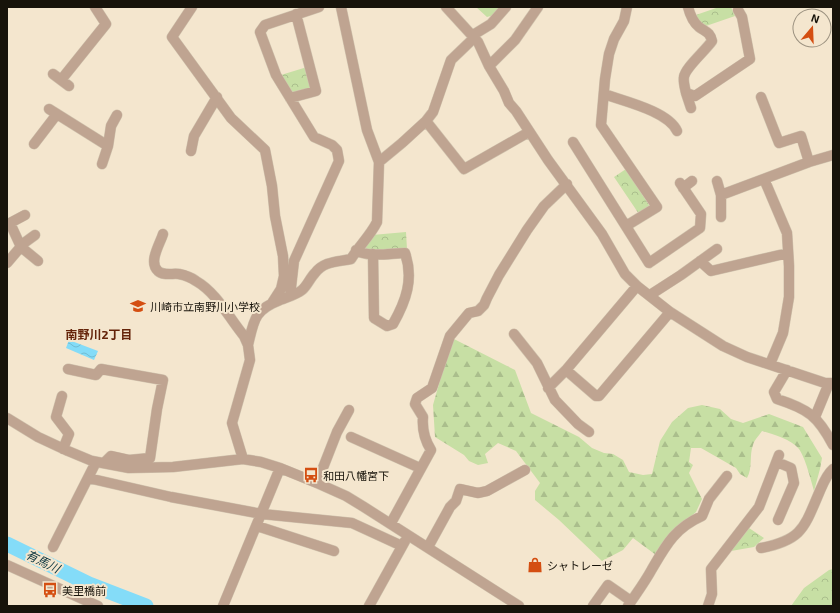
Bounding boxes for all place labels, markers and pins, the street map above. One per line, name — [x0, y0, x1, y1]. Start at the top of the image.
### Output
school or university icon: 川崎市立南野川小学校 — [129, 297, 147, 315]
place label: 川崎市立南野川小学校 — [150, 300, 260, 313]
bus stop icon: 和田八幡宮下 — [302, 466, 320, 484]
place label: 和田八幡宮下 — [323, 469, 389, 482]
shop icon: シャトレーゼ — [526, 556, 544, 574]
place label: シャトレーゼ — [547, 559, 613, 572]
bus stop icon: 美里橋前 — [41, 581, 59, 599]
place label: 美里橋前 — [62, 584, 106, 597]

